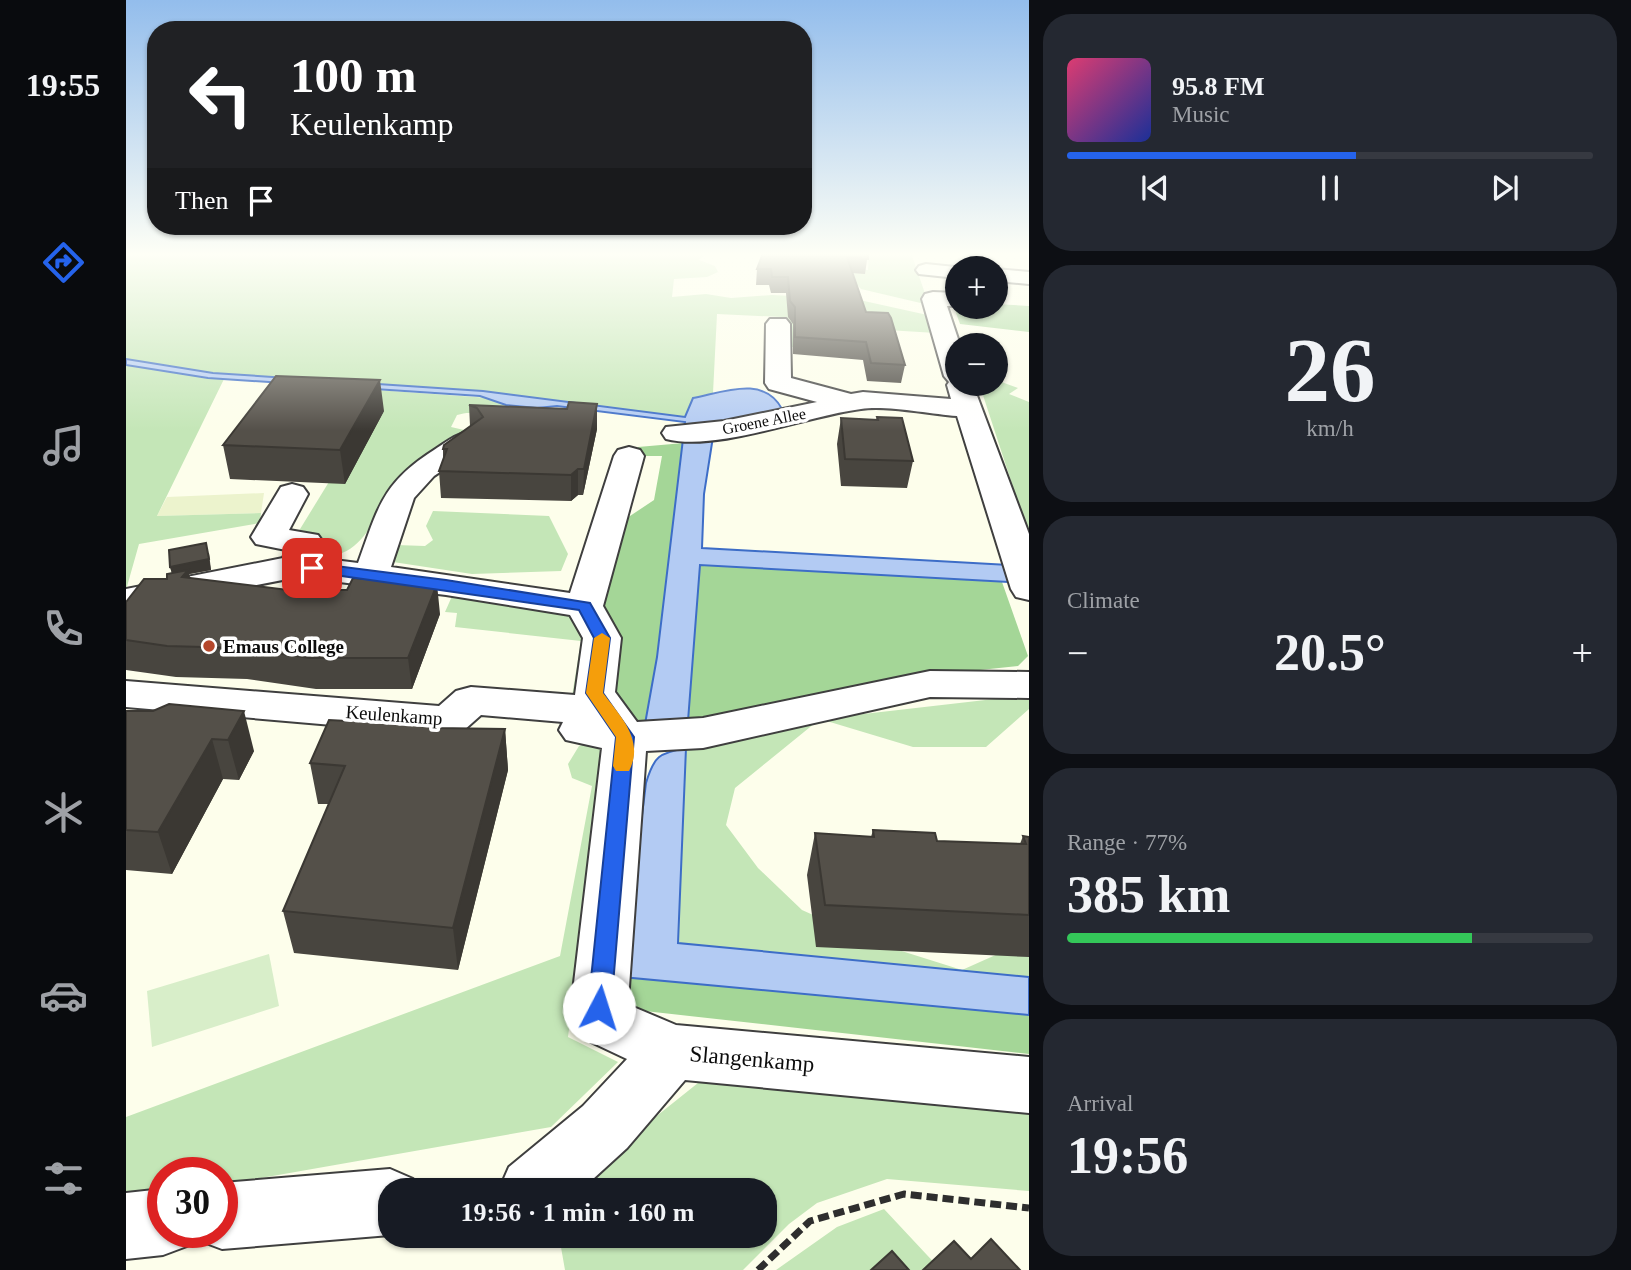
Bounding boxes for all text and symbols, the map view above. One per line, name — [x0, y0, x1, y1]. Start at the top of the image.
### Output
text: 100 m — [290, 48, 417, 103]
icon: left — [175, 49, 266, 140]
text: 19:55 — [26, 67, 100, 103]
text: 95.8 FM — [1172, 72, 1264, 101]
text: Music — [1172, 102, 1230, 127]
text: Keulenkamp — [290, 106, 454, 142]
icon: previous — [1136, 169, 1174, 207]
icon: pause — [1311, 169, 1349, 207]
icon: next — [1486, 169, 1524, 207]
icon: arrive — [242, 182, 280, 220]
text: Then — [175, 186, 228, 215]
icon: directions — [39, 238, 88, 287]
map controls — [945, 256, 1008, 396]
button: + — [945, 256, 1008, 319]
text: 26 — [1285, 320, 1376, 421]
button: − — [945, 333, 1008, 396]
street label: Groene Allee — [721, 405, 807, 437]
text: km/h — [1306, 416, 1354, 441]
icon: music — [39, 421, 88, 470]
pin — [282, 538, 342, 598]
icon: arrive — [293, 549, 331, 587]
text: Climate — [1067, 588, 1140, 613]
icon: phone — [39, 604, 88, 653]
text: 20.5° — [1274, 624, 1386, 681]
text: − — [1067, 632, 1088, 674]
text: + — [1572, 632, 1593, 674]
place label: Emaus College — [223, 636, 344, 657]
marker: Emaus College — [201, 638, 217, 654]
street label: Keulenkamp — [345, 701, 443, 729]
icon: climate — [39, 788, 88, 837]
text: Range · 77% — [1067, 830, 1187, 855]
text: 385 km — [1067, 866, 1230, 923]
icon: car — [39, 971, 88, 1020]
position arrow — [562, 971, 636, 1045]
street label: Slangenkamp — [689, 1041, 815, 1077]
text: Arrival — [1067, 1091, 1133, 1116]
text: 19:56 — [1067, 1127, 1188, 1184]
icon: filters — [39, 1154, 88, 1203]
speed limit sign: 30 — [147, 1157, 238, 1248]
text: 19:56 · 1 min · 160 m — [461, 1198, 695, 1227]

